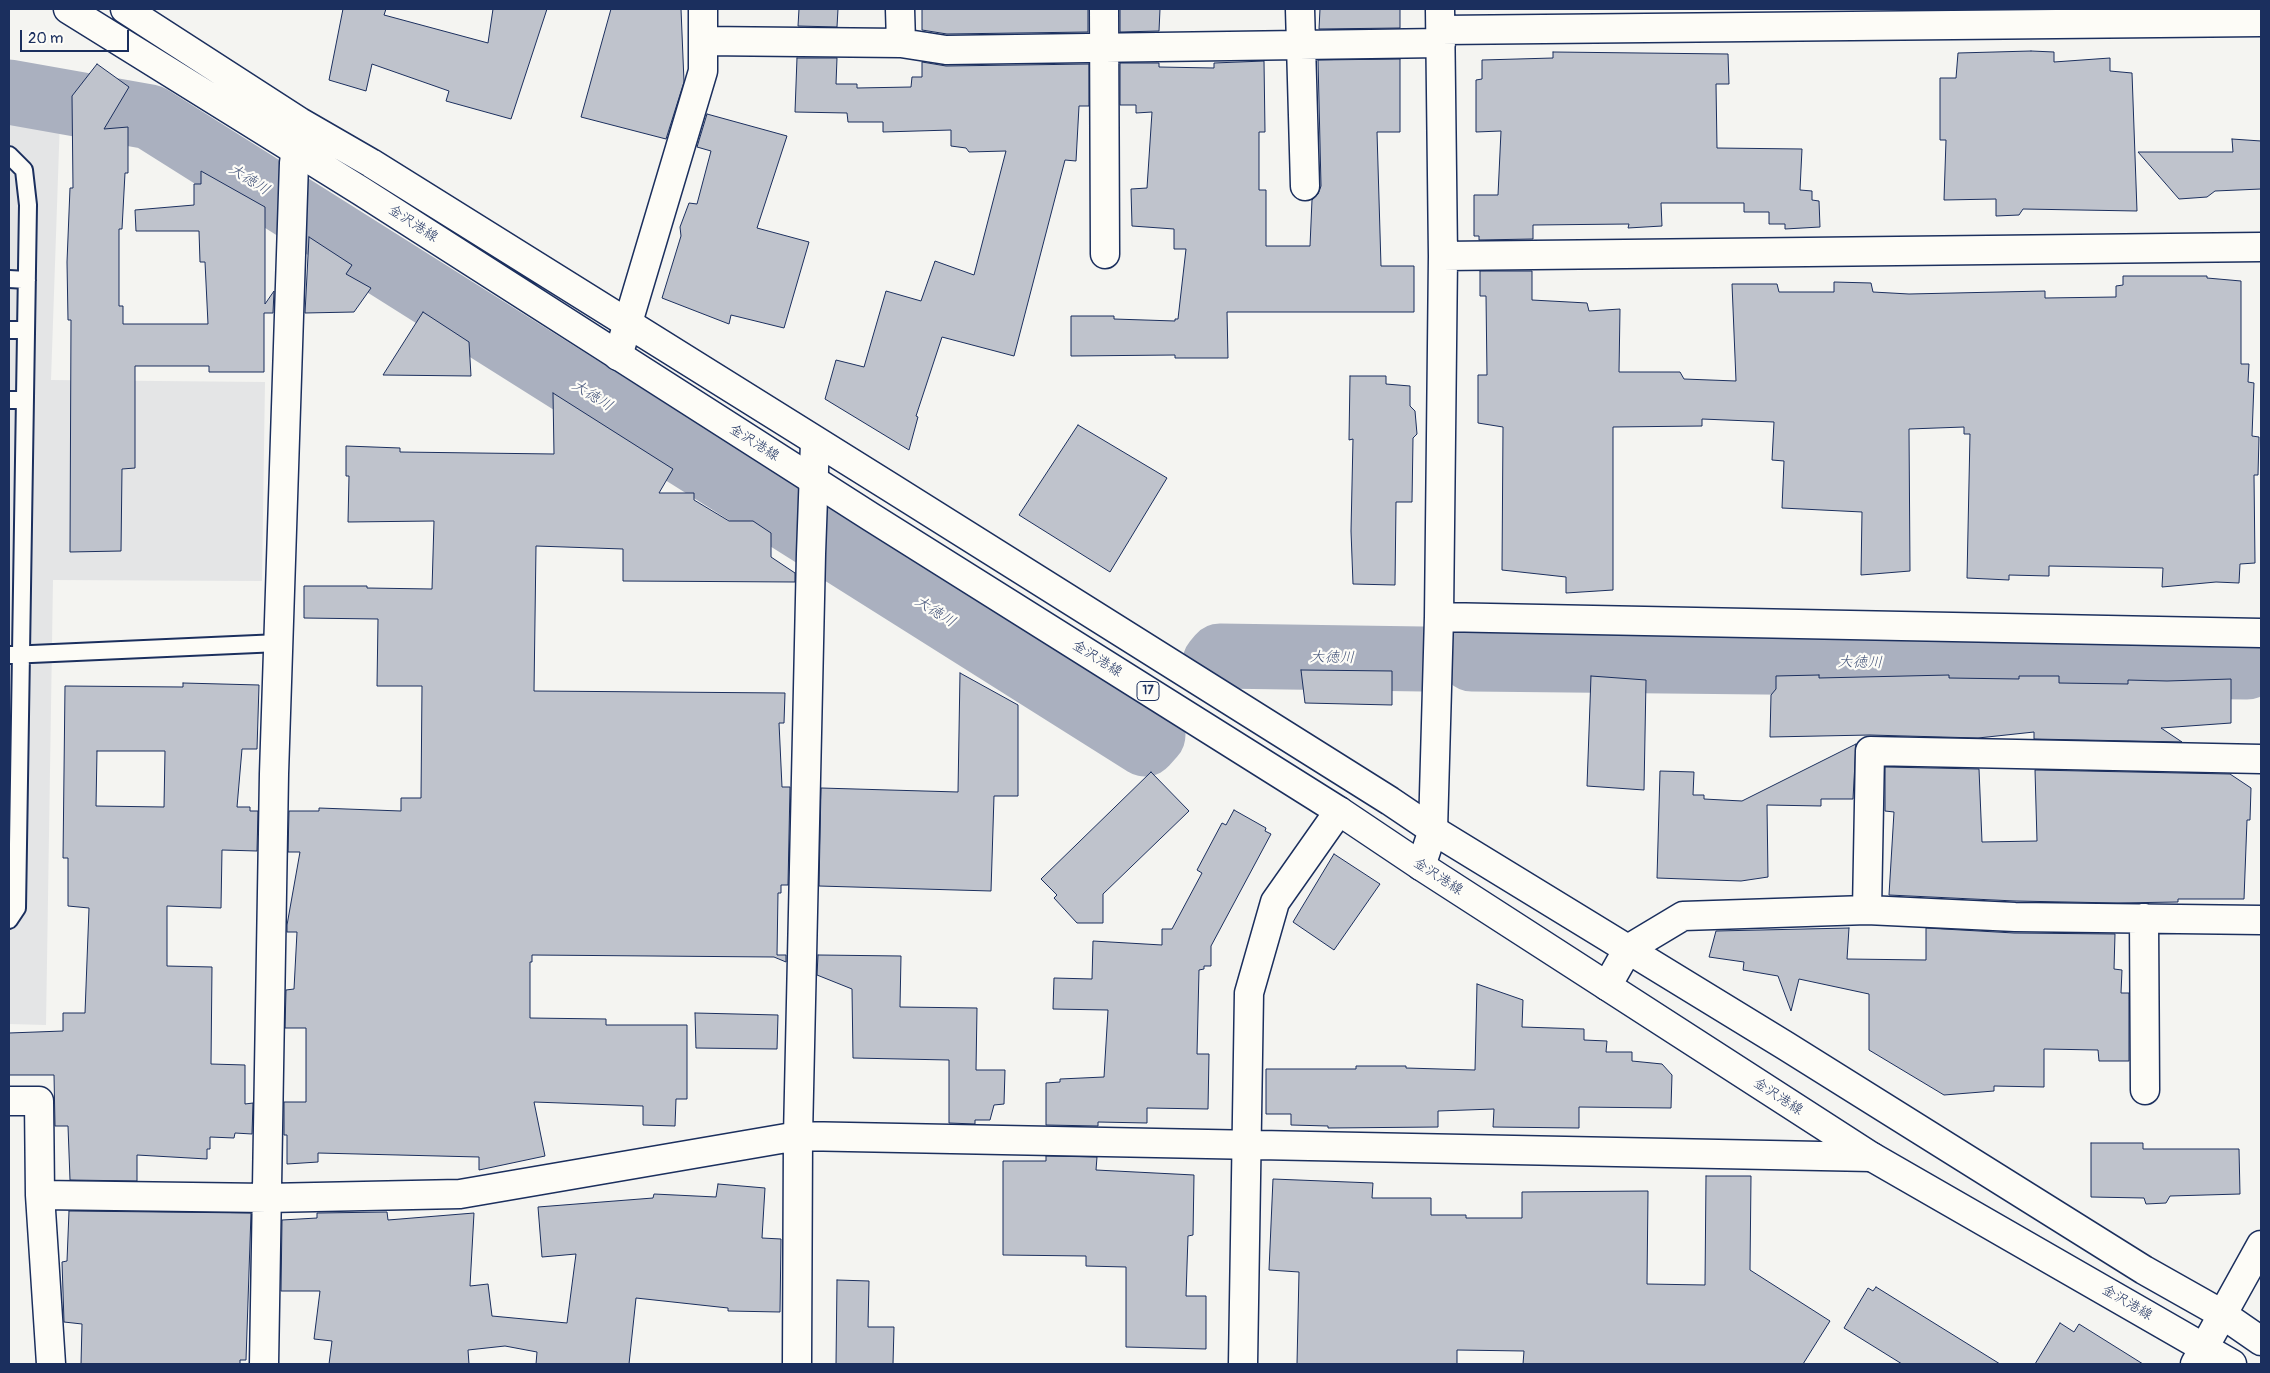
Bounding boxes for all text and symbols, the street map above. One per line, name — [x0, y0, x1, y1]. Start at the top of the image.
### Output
scale bar — [22, 20, 131, 52]
text: 20 m — [28, 29, 63, 48]
water label: 大徳川 — [225, 160, 273, 200]
street label: 金沢港線 — [385, 202, 441, 246]
water label: 大徳川 — [568, 376, 616, 416]
street label: 金沢港線 — [726, 421, 782, 465]
water label: 大徳川 — [911, 592, 959, 632]
street label: 金沢港線 — [1069, 637, 1125, 681]
water label: 大徳川 — [1309, 649, 1355, 667]
water label: 大徳川 — [1837, 654, 1883, 672]
road number: 17 — [1137, 681, 1159, 700]
street label: 金沢港線 — [1410, 855, 1466, 899]
street label: 金沢港線 — [1750, 1075, 1806, 1119]
street label: 金沢港線 — [2099, 1282, 2155, 1324]

